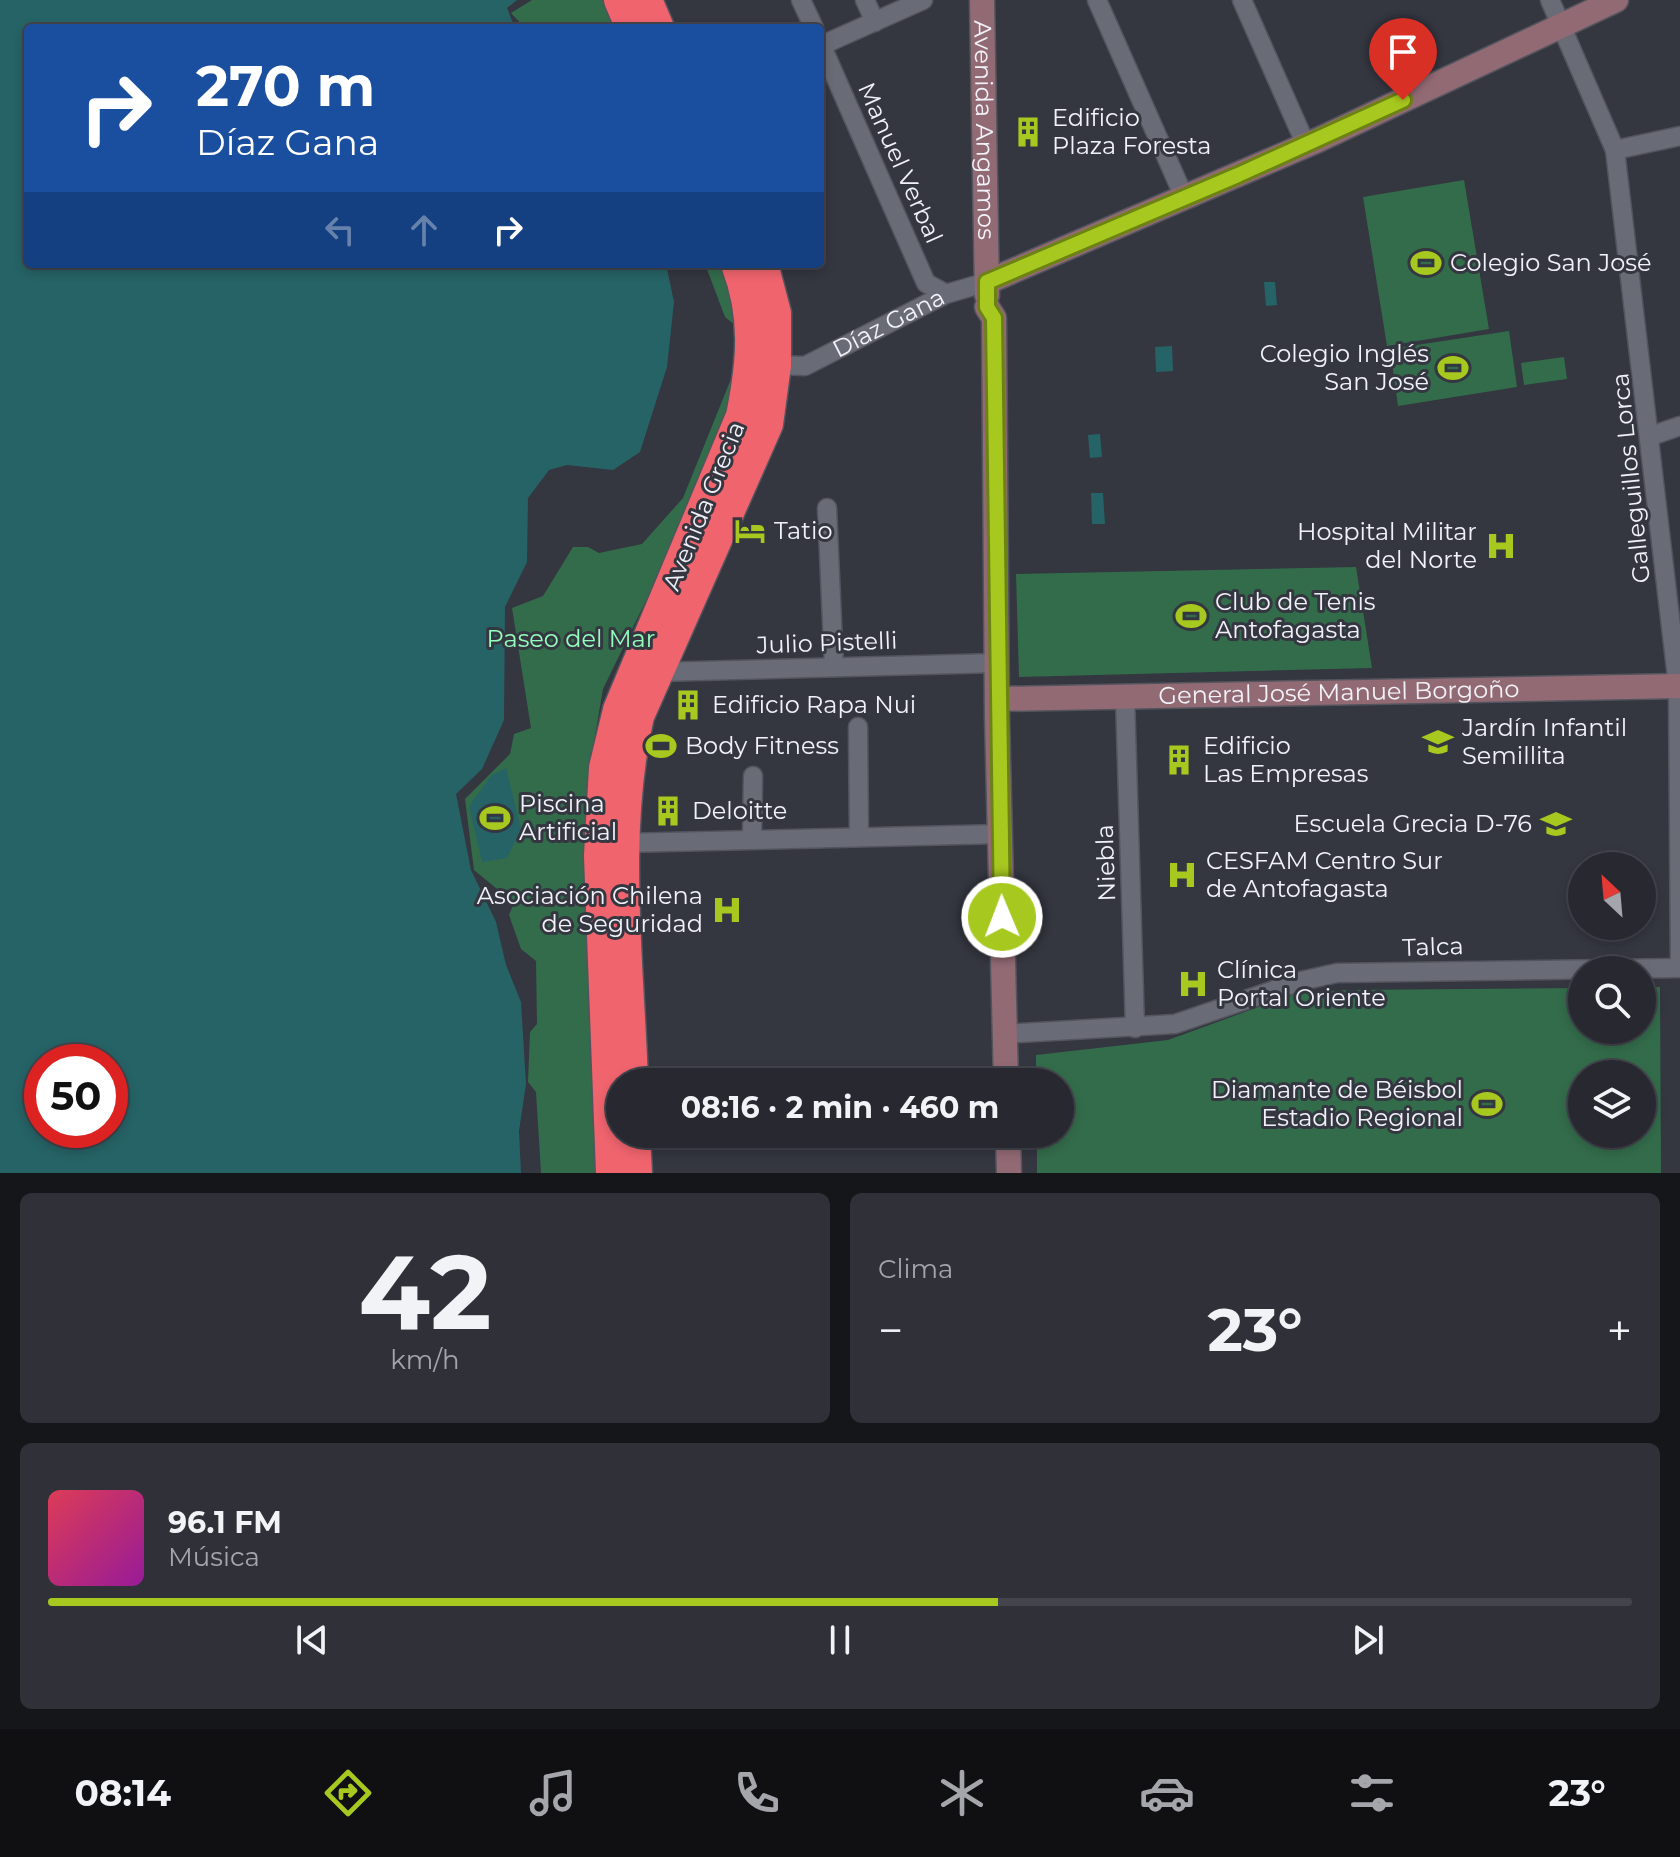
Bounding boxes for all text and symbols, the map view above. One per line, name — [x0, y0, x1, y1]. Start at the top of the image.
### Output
pin — [1369, 18, 1437, 100]
street label: Avenida Angamos — [968, 20, 1001, 240]
icon: arrive — [1381, 30, 1425, 74]
text: 270 m — [196, 52, 375, 120]
icon: right — [64, 56, 168, 160]
street label: Manuel Verbal — [852, 78, 949, 248]
place label: Edificio Plaza Foresta — [1052, 103, 1211, 160]
building icon: Edificio Plaza Foresta — [1011, 115, 1045, 149]
text: Díaz Gana — [196, 120, 379, 164]
icon: left — [318, 208, 362, 252]
icon: ahead — [402, 208, 446, 252]
icon: right — [486, 208, 530, 252]
sports icon: Colegio San José — [1409, 246, 1443, 280]
place label: Colegio San José — [1450, 248, 1651, 277]
street label: Díaz Gana — [827, 282, 949, 364]
place label: Colegio Inglés San José — [1260, 339, 1429, 396]
sports icon: Colegio Inglés San José — [1436, 351, 1470, 385]
street label: Galleguillos Lorca — [1605, 372, 1656, 585]
street label: Avenida Grecia — [656, 417, 751, 594]
hotel icon: Tatio — [733, 514, 767, 548]
place label: Tatio — [774, 516, 833, 545]
place label: Hospital Militar del Norte — [1297, 517, 1477, 574]
hospital icon: Hospital Militar del Norte — [1484, 529, 1518, 563]
place label: Club de Tenis Antofagasta — [1215, 587, 1376, 644]
sports icon: Club de Tenis Antofagasta — [1174, 599, 1208, 633]
park label: Paseo del Mar — [487, 624, 655, 653]
street label: Julio Pistelli — [755, 626, 898, 659]
street label: General José Manuel Borgoño — [1158, 674, 1520, 710]
building icon: Edificio Rapa Nui — [671, 688, 705, 722]
place label: Edificio Rapa Nui — [712, 690, 916, 719]
place label: Jardín Infantil Semillita — [1461, 713, 1627, 770]
school or university icon: Jardín Infantil Semillita — [1421, 725, 1455, 759]
sports icon: Body Fitness — [644, 729, 678, 763]
place label: Body Fitness — [685, 731, 839, 760]
place label: Edificio Las Empresas — [1203, 731, 1369, 788]
building icon: Edificio Las Empresas — [1162, 743, 1196, 777]
place label: Piscina Artificial — [519, 789, 617, 846]
building icon: Deloitte — [651, 794, 685, 828]
place label: Deloitte — [692, 796, 787, 825]
sports icon: Piscina Artificial — [478, 801, 512, 835]
school or university icon: Escuela Grecia D-76 — [1539, 807, 1573, 841]
place label: Escuela Grecia D-76 — [1294, 809, 1532, 838]
street label: Niebla — [1090, 824, 1121, 902]
place label: CESFAM Centro Sur de Antofagasta — [1206, 846, 1443, 903]
north arrow — [1568, 852, 1656, 940]
map controls — [1568, 852, 1656, 1148]
hospital icon: CESFAM Centro Sur de Antofagasta — [1165, 858, 1199, 892]
position arrow — [960, 875, 1044, 959]
place label: Asociación Chilena de Seguridad — [477, 881, 703, 938]
hospital icon: Asociación Chilena de Seguridad — [710, 893, 744, 927]
street label: Talca — [1402, 931, 1464, 962]
place label: Clínica Portal Oriente — [1217, 955, 1386, 1012]
button: search — [1568, 956, 1656, 1044]
hospital icon: Clínica Portal Oriente — [1176, 967, 1210, 1001]
speed limit sign: 50 — [24, 1044, 128, 1148]
button: layers — [1568, 1060, 1656, 1148]
place label: Diamante de Béisbol Estadio Regional — [1211, 1075, 1463, 1132]
sports icon: Diamante de Béisbol Estadio Regional — [1470, 1087, 1504, 1121]
text: 08:16 · 2 min · 460 m — [681, 1089, 999, 1126]
text: 42 — [358, 1228, 492, 1355]
text: Clima — [878, 1253, 953, 1285]
text: 23° — [1207, 1293, 1303, 1366]
text: − — [878, 1303, 903, 1357]
text: + — [1607, 1303, 1632, 1357]
text: km/h — [390, 1344, 460, 1376]
text: 96.1 FM — [168, 1504, 282, 1541]
text: Música — [168, 1541, 260, 1573]
icon: previous — [290, 1618, 334, 1662]
icon: pause — [818, 1618, 862, 1662]
icon: next — [1346, 1618, 1390, 1662]
icon: directions — [320, 1765, 376, 1821]
icon: music — [525, 1765, 581, 1821]
icon: phone — [729, 1765, 785, 1821]
icon: climate — [934, 1765, 990, 1821]
icon: car — [1139, 1765, 1195, 1821]
icon: filters — [1344, 1765, 1400, 1821]
text: 08:14 — [74, 1771, 171, 1815]
text: 23° — [1549, 1771, 1606, 1815]

